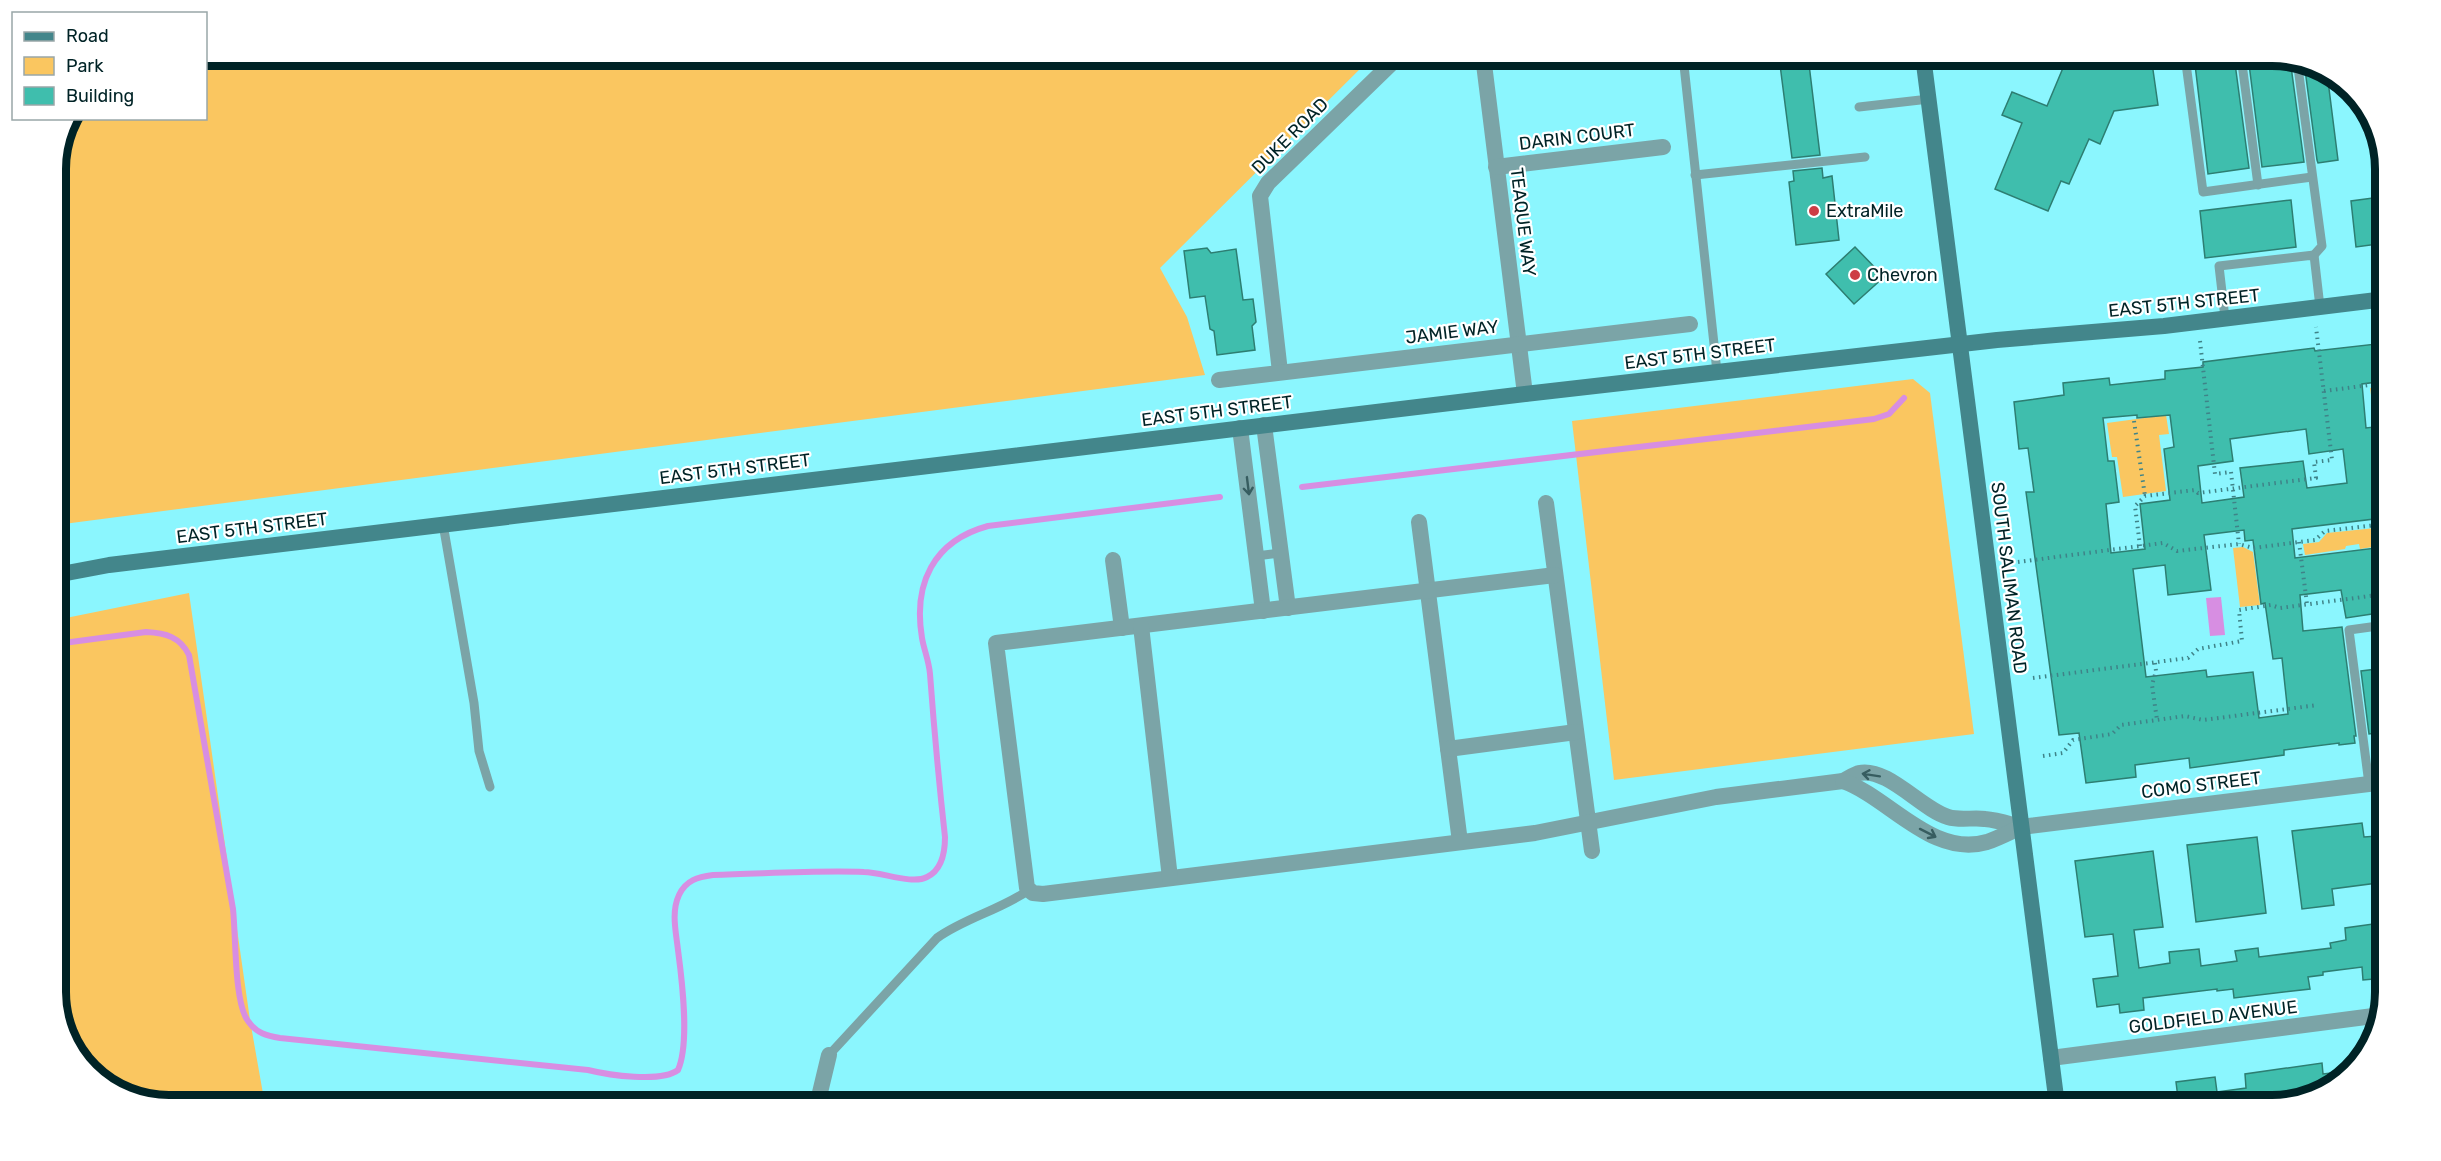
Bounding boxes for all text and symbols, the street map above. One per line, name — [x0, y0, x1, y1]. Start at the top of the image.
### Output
legend — [12, 12, 207, 120]
text: Road — [66, 25, 109, 47]
text: Park — [66, 55, 104, 77]
text: Building — [66, 85, 134, 107]
street label: DUKE ROAD — [1247, 93, 1333, 179]
street label: DARIN COURT — [1518, 119, 1636, 155]
street label: TEAQUE WAY — [1505, 166, 1541, 278]
place label: ExtraMile — [1826, 200, 1903, 222]
marker: ExtraMile — [1807, 204, 1821, 218]
place label: Chevron — [1867, 264, 1938, 286]
marker: Chevron — [1848, 268, 1862, 282]
street label: EAST 5TH STREET — [2107, 284, 2261, 322]
street label: JAMIE WAY — [1404, 315, 1500, 349]
street label: EAST 5TH STREET — [1623, 334, 1777, 374]
street label: EAST 5TH STREET — [1140, 391, 1294, 431]
street label: EAST 5TH STREET — [658, 449, 812, 489]
one-way arrow — [1242, 475, 1253, 495]
street label: SOUTH SALIMAN ROAD — [1986, 481, 2032, 675]
street label: EAST 5TH STREET — [175, 508, 329, 548]
street label: COMO STREET — [2140, 767, 2262, 803]
one-way arrow — [1862, 769, 1881, 780]
one-way arrow — [1919, 828, 1937, 840]
street label: GOLDFIELD AVENUE — [2127, 996, 2299, 1038]

